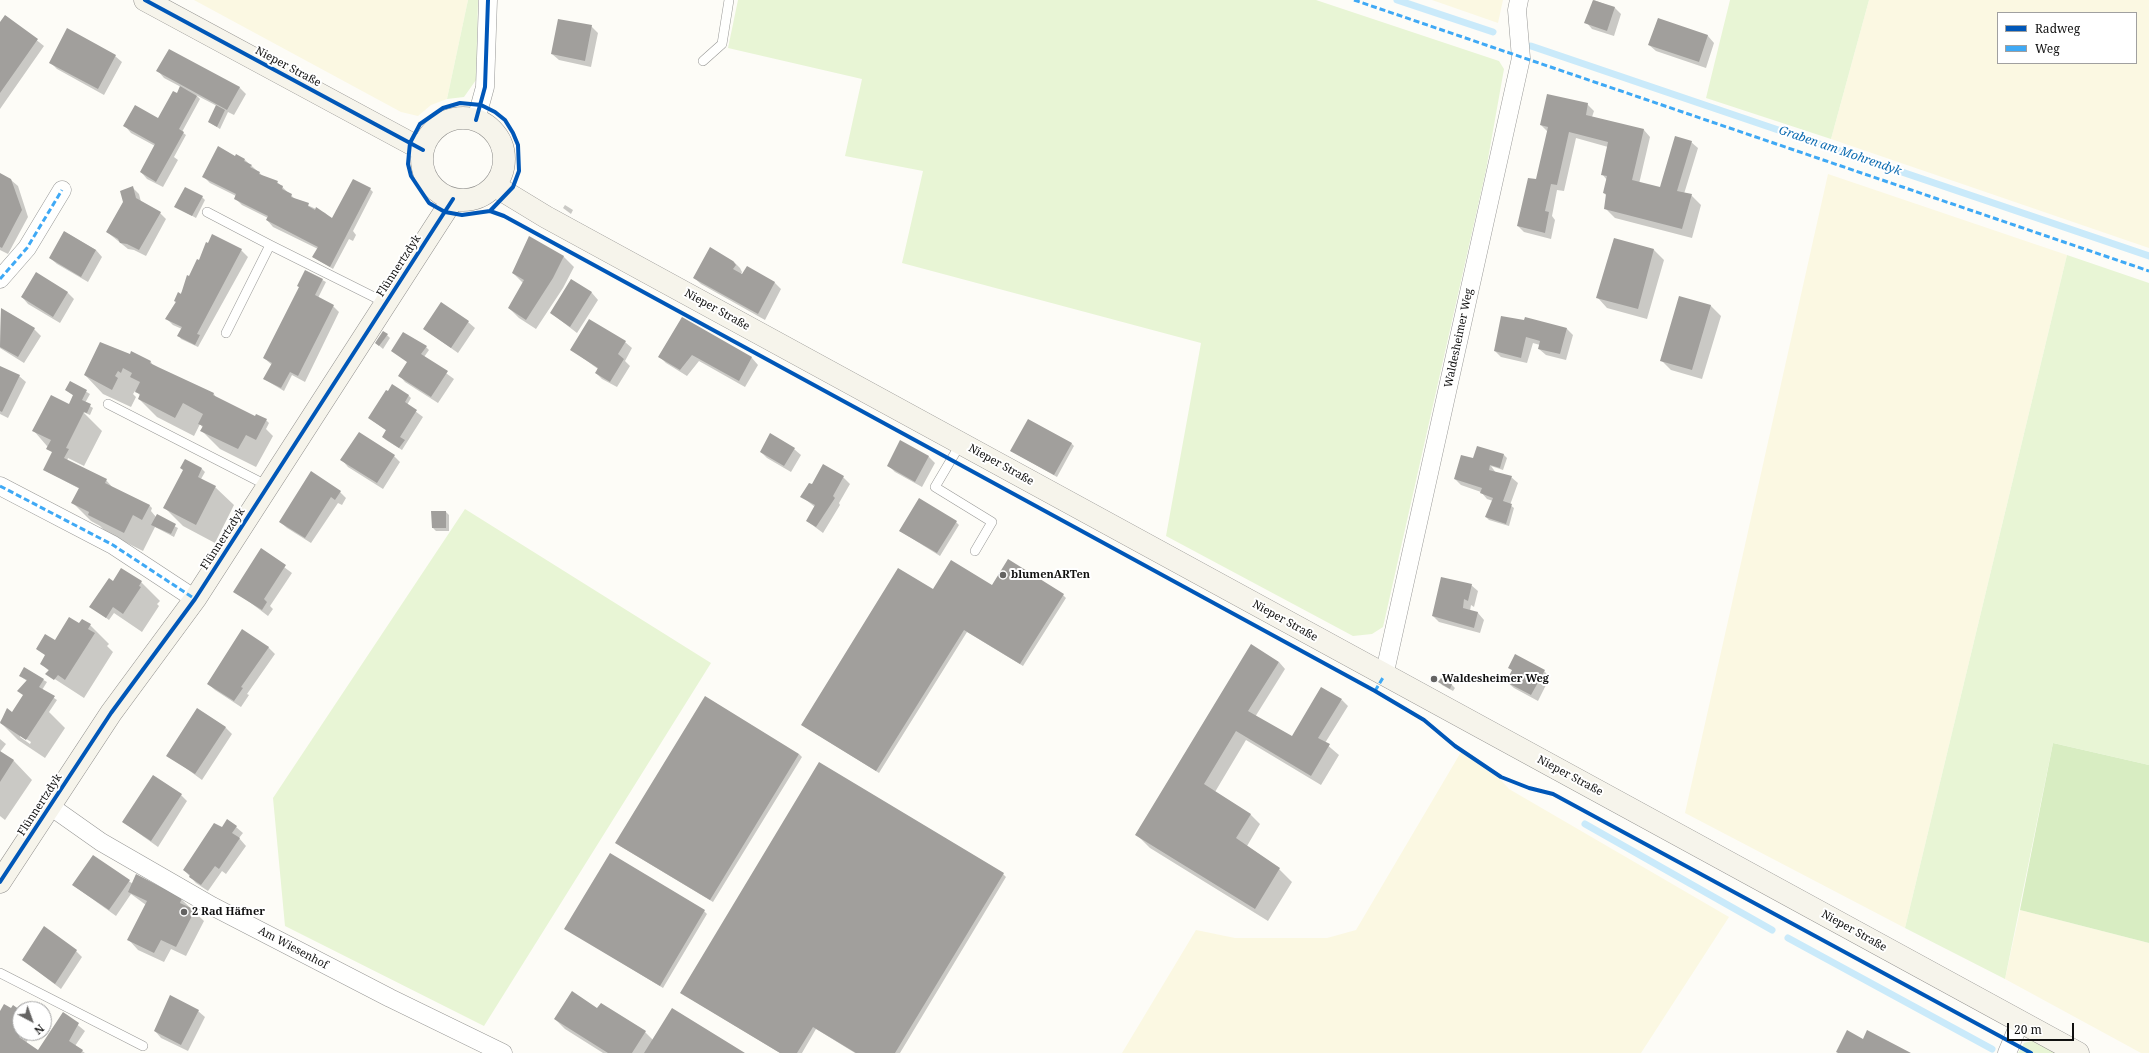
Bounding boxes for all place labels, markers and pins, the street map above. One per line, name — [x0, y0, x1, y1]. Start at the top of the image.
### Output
place label: blumenARTen — [1011, 568, 1090, 582]
marker: blumenARTen — [998, 570, 1008, 580]
place label: Waldesheimer Weg — [1442, 672, 1549, 686]
marker: Waldesheimer Weg — [1429, 674, 1439, 684]
place label: 2 Rad Häfner — [192, 905, 265, 919]
marker: 2 Rad Häfner — [179, 907, 189, 917]

